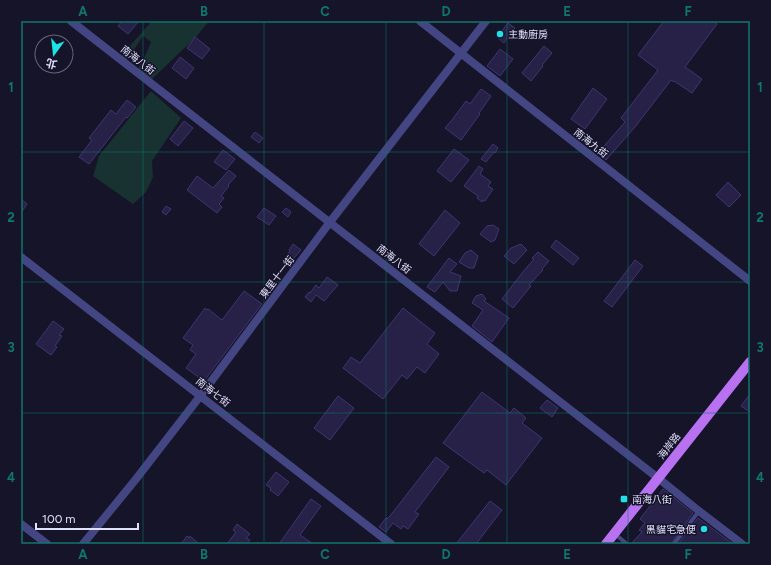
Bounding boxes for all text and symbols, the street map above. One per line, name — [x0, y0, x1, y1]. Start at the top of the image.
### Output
text: A — [78, 4, 88, 19]
text: B — [200, 4, 208, 19]
text: C — [320, 4, 330, 19]
text: D — [441, 4, 451, 19]
text: E — [563, 4, 571, 19]
text: F — [684, 4, 692, 19]
place label: 主動廚房 — [508, 28, 548, 41]
marker: 主動廚房 — [495, 29, 505, 39]
north arrow — [34, 34, 74, 74]
street label: 南海八街 — [118, 43, 158, 77]
text: 北 — [45, 55, 59, 71]
text: 1 — [8, 80, 14, 95]
text: 1 — [757, 80, 763, 95]
street label: 南海九街 — [571, 126, 611, 160]
text: 2 — [7, 210, 15, 225]
text: 2 — [756, 210, 764, 225]
street label: 南海八街 — [374, 242, 414, 276]
street label: 東里十一街 — [257, 253, 297, 301]
text: 3 — [7, 340, 15, 355]
text: 3 — [756, 340, 764, 355]
street label: 南海七街 — [193, 375, 233, 409]
street label: 海岸路 — [655, 430, 683, 462]
text: 4 — [7, 470, 15, 485]
text: 4 — [756, 470, 764, 485]
place label: 南海八街 — [632, 493, 672, 506]
marker: 南海八街 — [619, 494, 629, 504]
scale bar — [36, 505, 138, 531]
text: 100 m — [42, 512, 76, 526]
place label: 黑貓宅急便 — [646, 523, 696, 536]
marker: 黑貓宅急便 — [699, 524, 709, 534]
text: A — [78, 547, 88, 562]
text: B — [200, 547, 208, 562]
text: C — [320, 547, 330, 562]
text: D — [441, 547, 451, 562]
text: E — [563, 547, 571, 562]
text: F — [684, 547, 692, 562]

